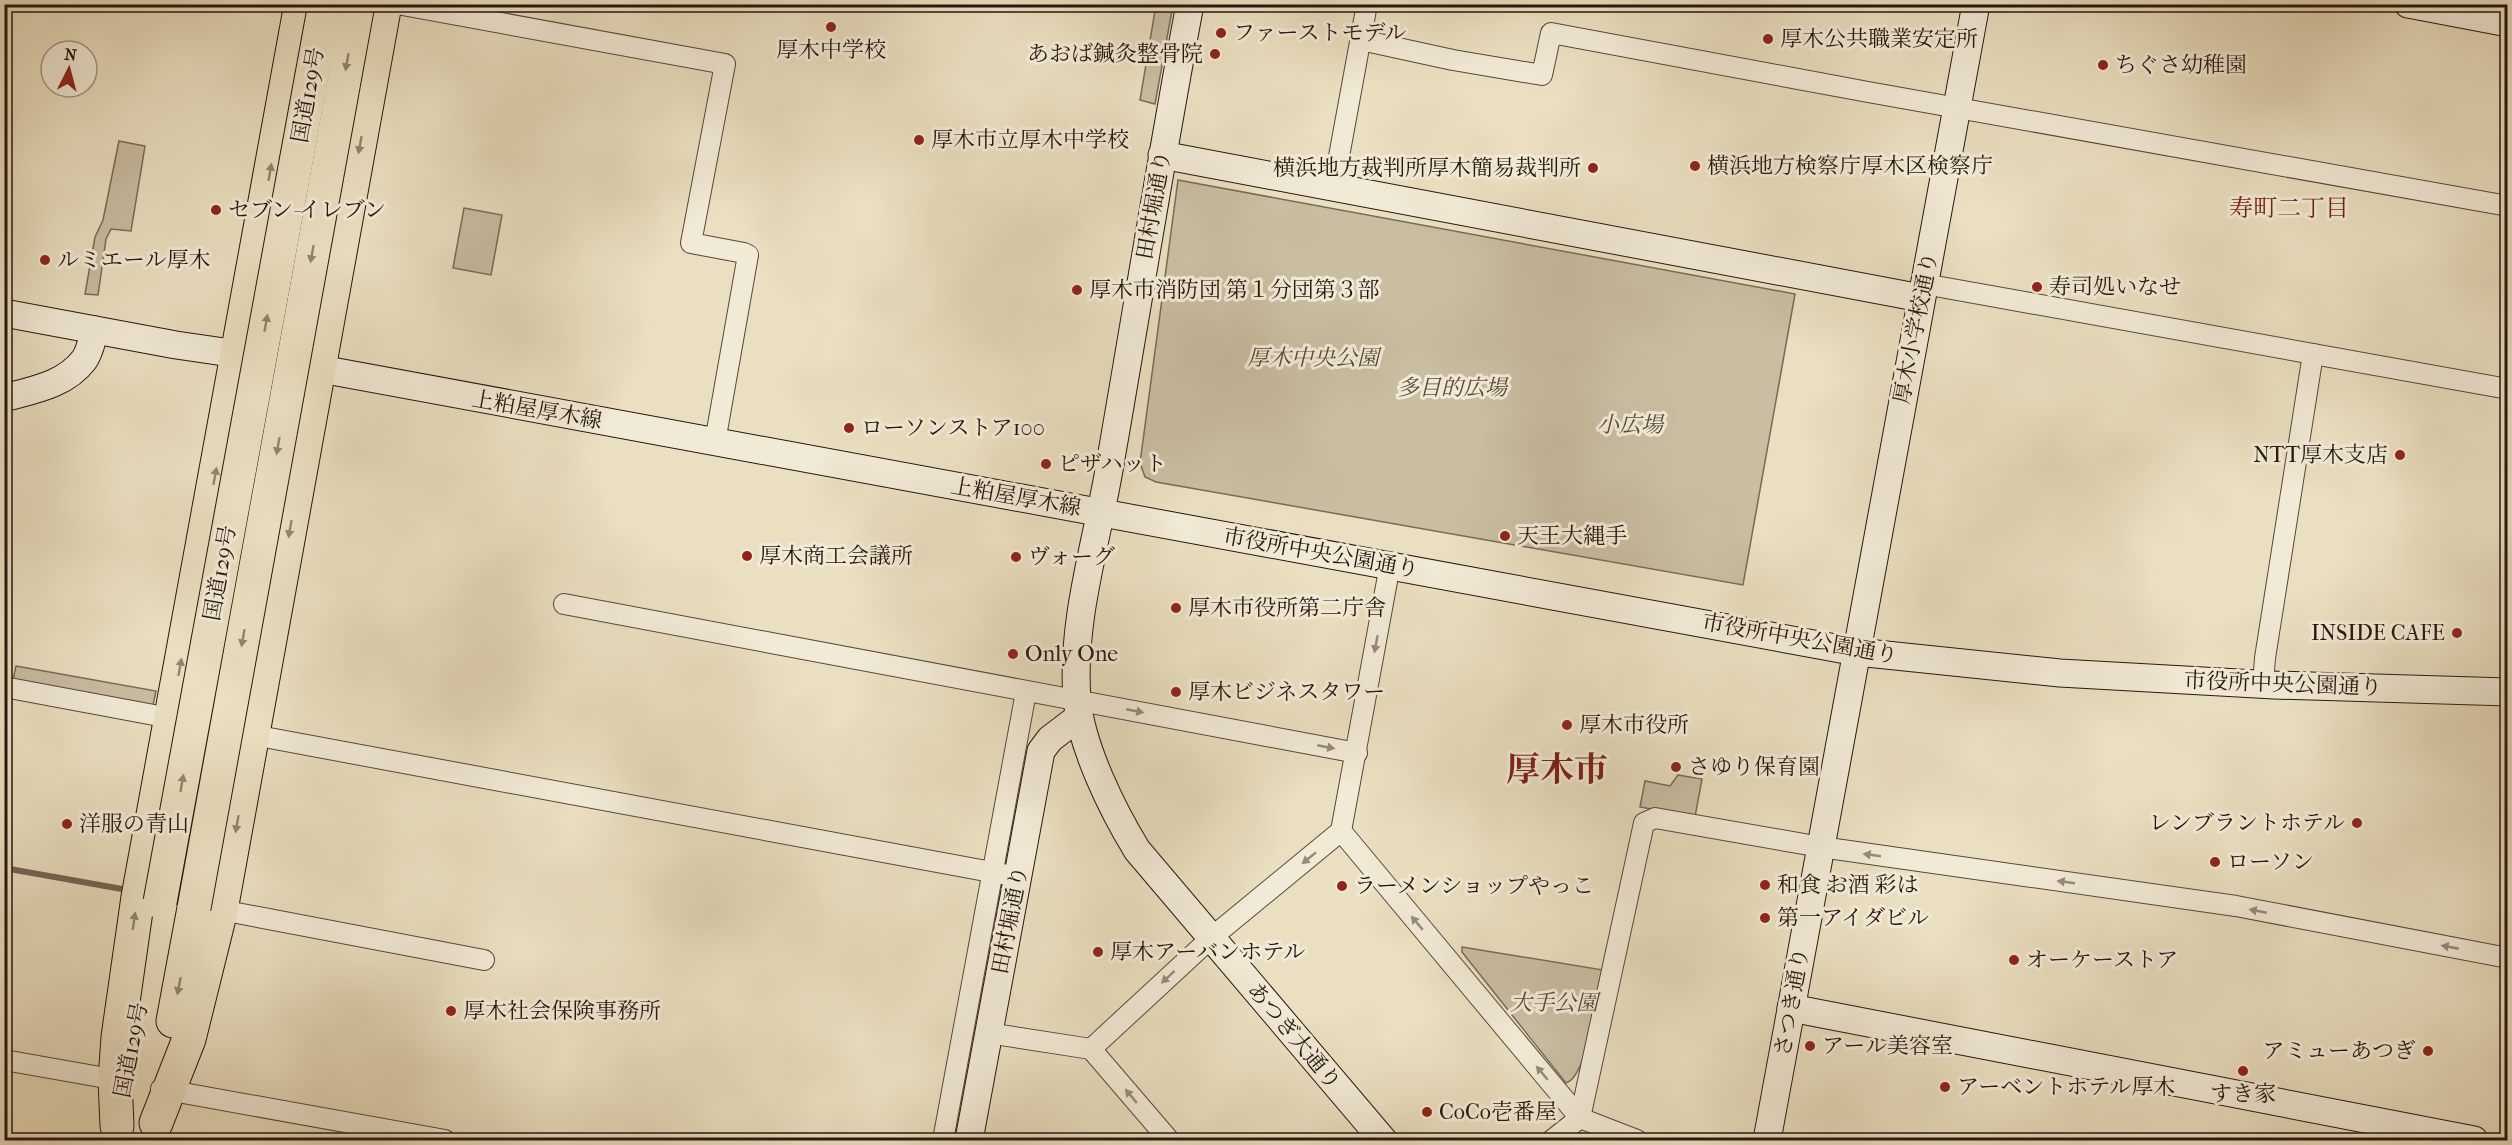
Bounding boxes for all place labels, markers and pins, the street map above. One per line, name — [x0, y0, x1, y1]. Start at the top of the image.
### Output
marker: 厚木中学校 — [824, 20, 838, 34]
place label: ファーストモデル — [1233, 20, 1406, 46]
marker: ファーストモデル — [1214, 26, 1228, 40]
place label: 厚木公共職業安定所 — [1780, 26, 1978, 52]
marker: 厚木公共職業安定所 — [1761, 32, 1775, 46]
place label: 厚木中学校 — [776, 37, 886, 63]
place label: あおば鍼灸整骨院 — [1027, 41, 1203, 67]
marker: あおば鍼灸整骨院 — [1208, 47, 1222, 61]
place label: ちぐさ幼稚園 — [2115, 52, 2247, 78]
marker: ちぐさ幼稚園 — [2096, 58, 2110, 72]
place label: 厚木市立厚木中学校 — [931, 127, 1129, 153]
marker: 厚木市立厚木中学校 — [912, 133, 926, 147]
place label: 横浜地方検察庁厚木区検察庁 — [1707, 153, 1993, 179]
place label: 横浜地方裁判所厚木簡易裁判所 — [1273, 155, 1581, 181]
marker: 横浜地方検察庁厚木区検察庁 — [1688, 159, 1702, 173]
marker: 横浜地方裁判所厚木簡易裁判所 — [1586, 161, 1600, 175]
place label: セブン-イレブン — [228, 197, 386, 223]
marker: セブン-イレブン — [209, 203, 223, 217]
place label: ルミエール厚木 — [57, 247, 211, 273]
marker: ルミエール厚木 — [38, 253, 52, 267]
place label: 寿司処いなせ — [2049, 274, 2181, 300]
place label: 厚木市消防団 第１分団第３部 — [1089, 277, 1380, 303]
marker: 寿司処いなせ — [2030, 280, 2044, 294]
marker: 厚木市消防団 第１分団第３部 — [1070, 283, 1084, 297]
place label: ローソンストア100 — [861, 415, 1045, 441]
marker: ローソンストア100 — [842, 421, 856, 435]
place label: NTT厚木支店 — [2253, 442, 2388, 468]
marker: NTT厚木支店 — [2393, 448, 2407, 462]
place label: ピザハット — [1058, 451, 1167, 477]
marker: ピザハット — [1039, 457, 1053, 471]
place label: 天王大縄手 — [1517, 523, 1627, 549]
marker: 天王大縄手 — [1498, 529, 1512, 543]
place label: 厚木商工会議所 — [759, 543, 913, 569]
place label: ヴォーグ — [1028, 544, 1115, 570]
marker: 厚木商工会議所 — [740, 549, 754, 563]
marker: ヴォーグ — [1009, 550, 1023, 564]
place label: 厚木市役所第二庁舎 — [1188, 595, 1386, 621]
marker: 厚木市役所第二庁舎 — [1169, 601, 1183, 615]
place label: INSIDE CAFE — [2311, 620, 2445, 646]
marker: INSIDE CAFE — [2450, 626, 2464, 640]
place label: Only One — [1025, 641, 1118, 667]
marker: Only One — [1006, 647, 1020, 661]
place label: 厚木ビジネスタワー — [1188, 679, 1385, 705]
marker: 厚木ビジネスタワー — [1169, 685, 1183, 699]
place label: 厚木市役所 — [1579, 712, 1689, 738]
marker: 厚木市役所 — [1560, 718, 1574, 732]
place label: さゆり保育園 — [1688, 754, 1820, 780]
marker: さゆり保育園 — [1669, 760, 1683, 774]
place label: レンブラントホテル — [2149, 810, 2345, 836]
place label: 洋服の青山 — [79, 811, 189, 837]
marker: レンブラントホテル — [2350, 816, 2364, 830]
marker: 洋服の青山 — [60, 817, 74, 831]
place label: ローソン — [2227, 849, 2314, 875]
marker: ローソン — [2208, 855, 2222, 869]
place label: 和食 お酒 彩は — [1777, 872, 1918, 898]
place label: ラーメンショップやっこ — [1354, 873, 1594, 899]
marker: 和食 お酒 彩は — [1758, 878, 1772, 892]
marker: ラーメンショップやっこ — [1335, 879, 1349, 893]
place label: 第一アイダビル — [1777, 905, 1929, 931]
marker: 第一アイダビル — [1758, 911, 1772, 925]
place label: 厚木アーバンホテル — [1110, 939, 1305, 965]
marker: 厚木アーバンホテル — [1091, 945, 1105, 959]
place label: オーケーストア — [2026, 947, 2178, 973]
marker: オーケーストア — [2007, 953, 2021, 967]
place label: 厚木社会保険事務所 — [463, 998, 661, 1024]
marker: 厚木社会保険事務所 — [444, 1004, 458, 1018]
place label: アール美容室 — [1822, 1033, 1953, 1059]
place label: アミューあつぎ — [2262, 1038, 2416, 1064]
marker: アール美容室 — [1803, 1039, 1817, 1053]
marker: アミューあつぎ — [2421, 1044, 2435, 1058]
marker: すき家 — [2236, 1064, 2250, 1078]
place label: アーベントホテル厚木 — [1957, 1074, 2175, 1100]
marker: アーベントホテル厚木 — [1938, 1080, 1952, 1094]
place label: すき家 — [2210, 1081, 2276, 1107]
place label: CoCo壱番屋 — [1439, 1099, 1557, 1125]
marker: CoCo壱番屋 — [1420, 1105, 1434, 1119]

